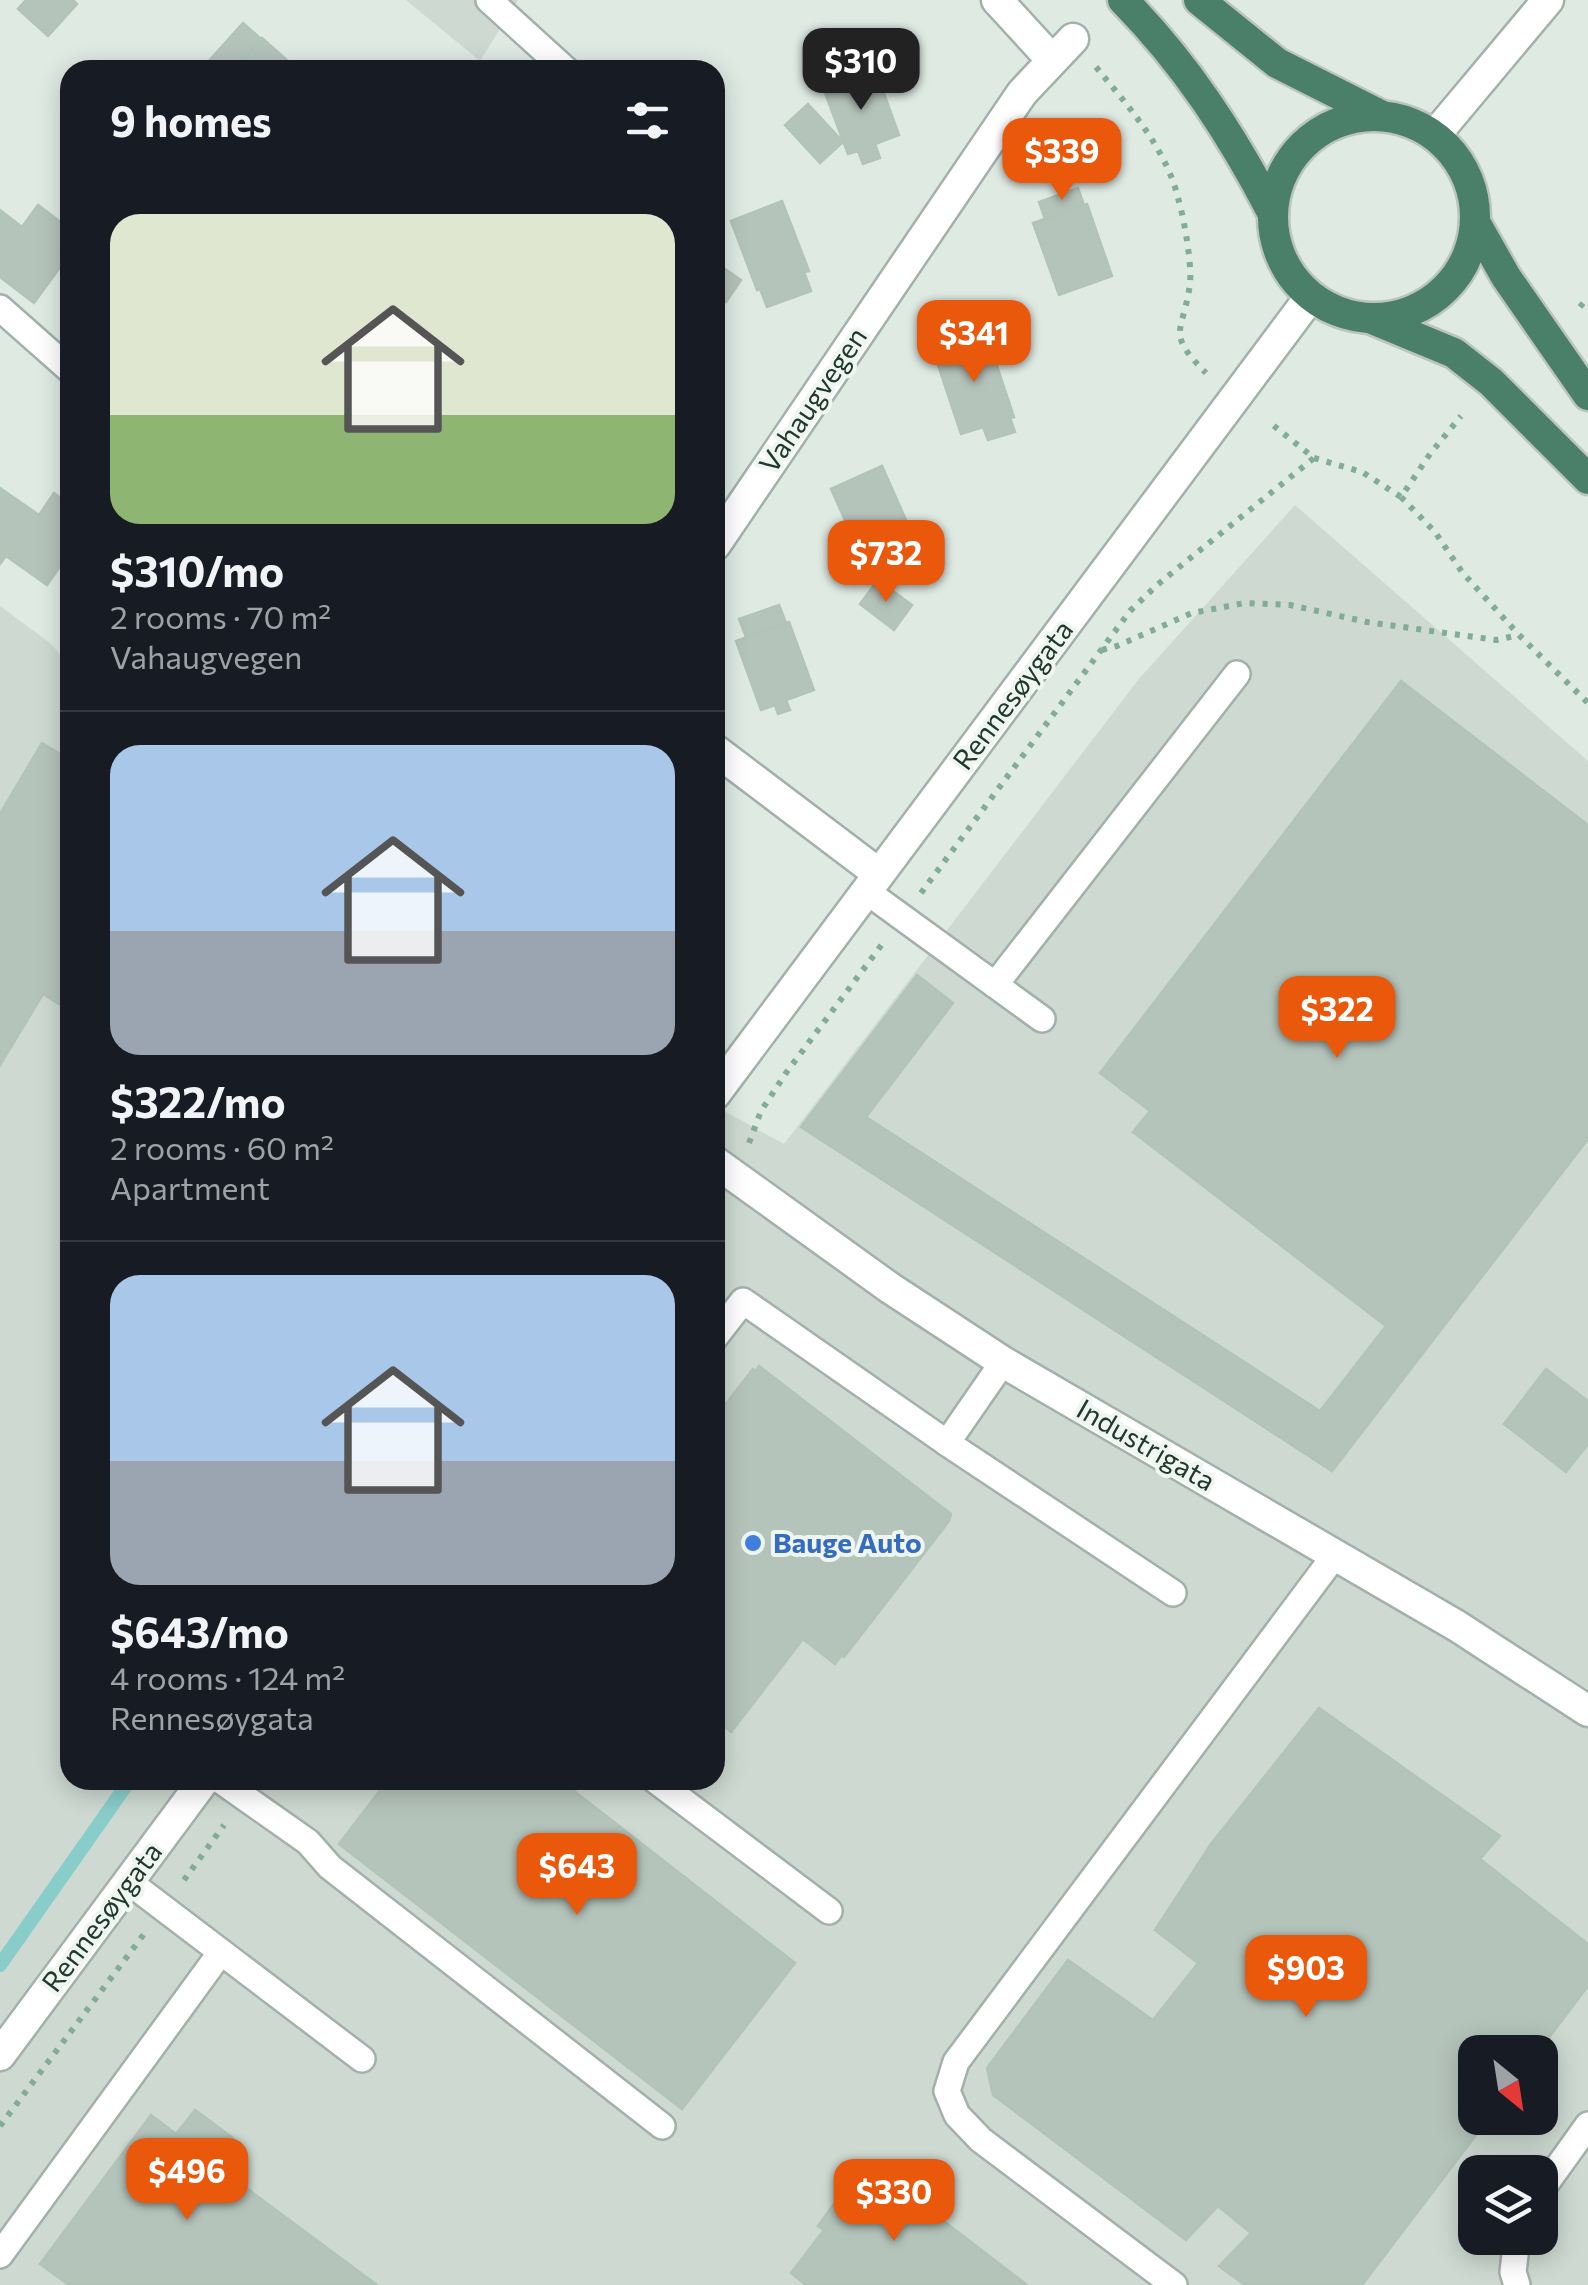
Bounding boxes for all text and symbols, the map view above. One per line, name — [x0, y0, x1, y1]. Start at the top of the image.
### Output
pin: $310 — [802, 28, 920, 113]
text: $310 — [825, 40, 897, 80]
icon: filters — [620, 93, 675, 148]
text: 9 homes — [110, 94, 272, 146]
pin: $339 — [1003, 118, 1121, 203]
text: $339 — [1024, 130, 1100, 170]
icon: home — [303, 279, 483, 459]
pin: $341 — [915, 300, 1033, 385]
text: $341 — [939, 312, 1009, 352]
street label: Vahaugvegen — [751, 320, 873, 479]
pin: $732 — [827, 520, 945, 605]
text: $732 — [850, 532, 922, 572]
text: $310/mo — [110, 544, 284, 596]
text: 2 rooms · 70 m² — [110, 596, 331, 636]
street label: Rennesøygata — [945, 613, 1079, 776]
text: Vahaugvegen — [110, 636, 302, 676]
icon: home — [303, 810, 483, 990]
pin: $322 — [1278, 976, 1396, 1061]
text: $322 — [1300, 988, 1374, 1028]
text: $322/mo — [110, 1075, 286, 1127]
text: 2 rooms · 60 m² — [110, 1127, 334, 1167]
text: Apartment — [110, 1167, 270, 1207]
icon: home — [303, 1340, 483, 1520]
street label: Industrigata — [1071, 1391, 1222, 1497]
place label: Bauge Auto — [773, 1525, 922, 1559]
marker: Bauge Auto — [742, 1532, 764, 1554]
text: $643/mo — [110, 1605, 289, 1657]
text: 4 rooms · 124 m² — [110, 1657, 345, 1697]
text: Rennesøygata — [110, 1697, 314, 1737]
pin: $643 — [518, 1833, 636, 1918]
street label: Rennesøygata — [34, 1835, 168, 1998]
text: $643 — [539, 1845, 615, 1885]
pin: $903 — [1247, 1935, 1365, 2020]
text: $903 — [1267, 1947, 1345, 1987]
north arrow — [1458, 2035, 1558, 2135]
map controls — [1458, 2035, 1558, 2255]
pin: $496 — [128, 2138, 246, 2223]
text: $496 — [148, 2150, 226, 2190]
button: layers — [1458, 2155, 1558, 2255]
pin: $330 — [835, 2159, 953, 2244]
text: $330 — [856, 2171, 932, 2211]

